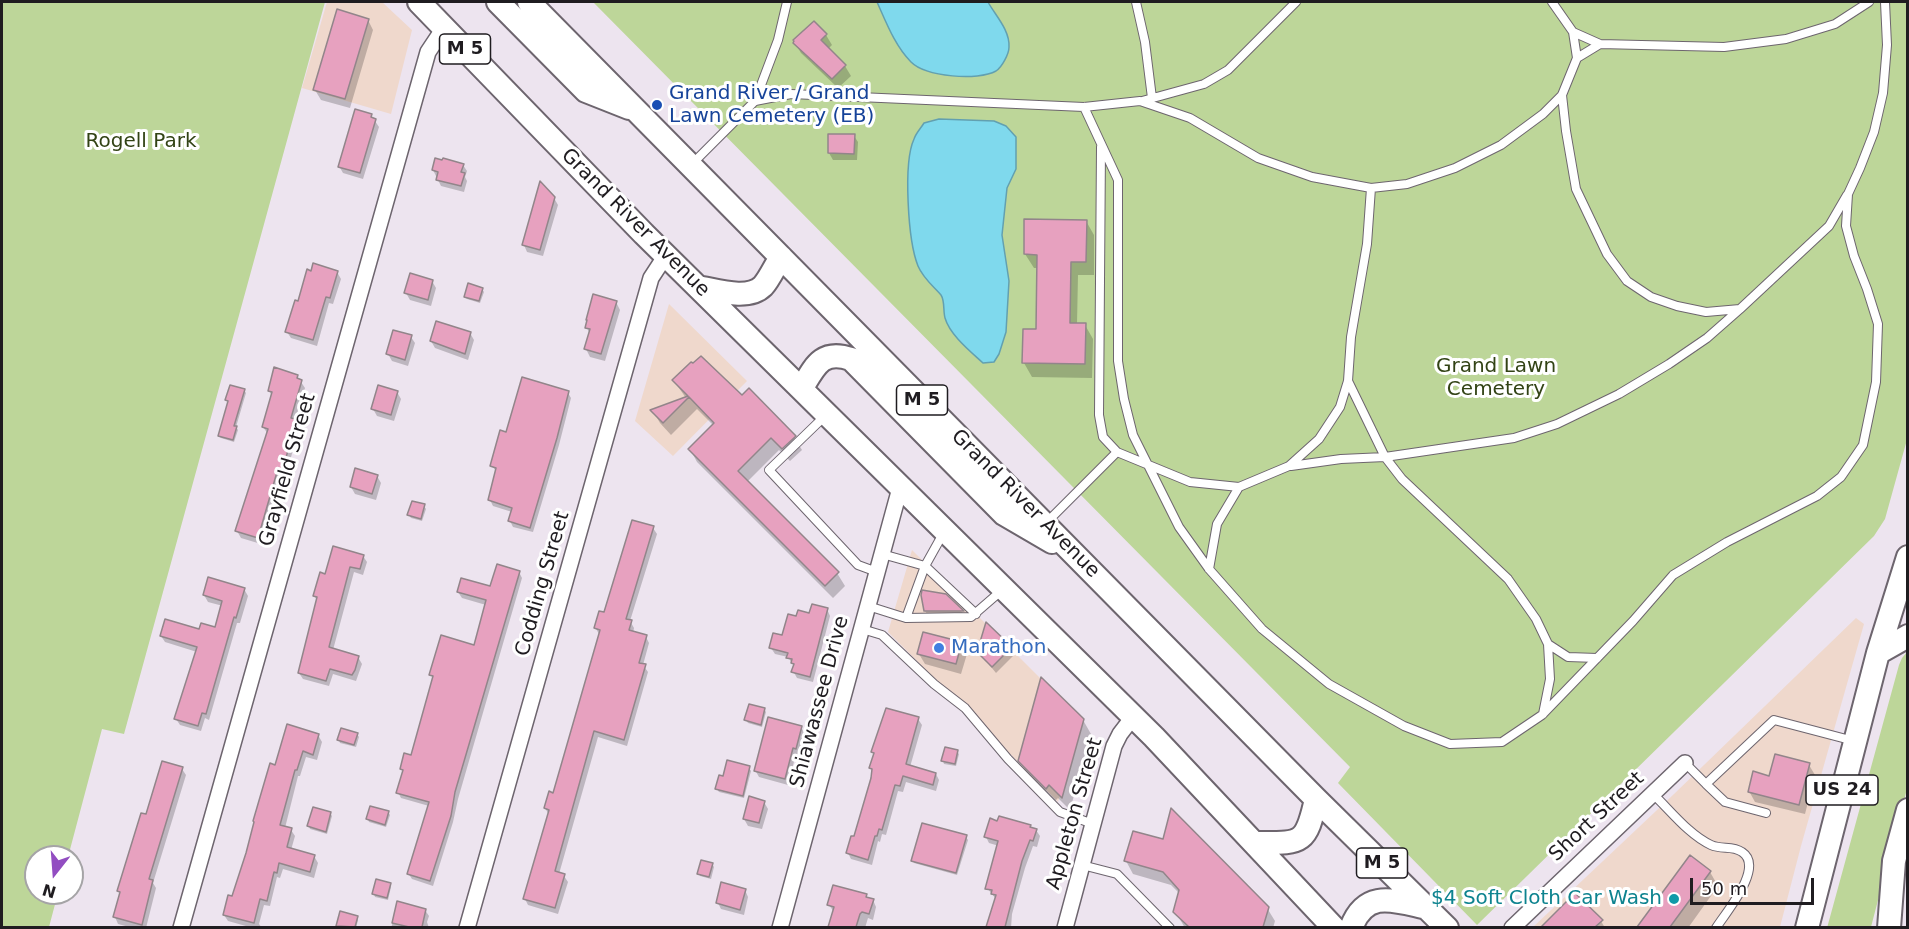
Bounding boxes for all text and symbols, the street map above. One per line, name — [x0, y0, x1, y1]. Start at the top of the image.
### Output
road number: M 5 — [440, 34, 490, 64]
place label: Grand River / Grand Lawn Cemetery (EB) — [669, 82, 874, 129]
marker: Grand River / Grand Lawn Cemetery (EB) — [650, 98, 664, 112]
park label: Rogell Park — [86, 130, 196, 154]
street label: Grand River Avenue — [556, 144, 714, 302]
park label: Grand Lawn Cemetery — [1436, 355, 1556, 402]
road number: M 5 — [896, 385, 948, 415]
street label: Grayfield Street — [255, 391, 321, 549]
street label: Grand River Avenue — [946, 425, 1104, 583]
street label: Codding Street — [511, 509, 575, 659]
street label: Shiawassee Drive — [786, 613, 854, 791]
place label: Marathon — [951, 636, 1046, 660]
marker: Marathon — [932, 641, 946, 655]
street label: Appleton Street — [1042, 735, 1108, 893]
street label: Short Street — [1545, 767, 1649, 867]
road number: US 24 — [1806, 775, 1878, 805]
north arrow — [24, 845, 84, 905]
road number: M 5 — [1356, 848, 1408, 878]
scale bar — [1693, 866, 1818, 904]
text: 50 m — [1701, 878, 1747, 899]
text: N — [40, 880, 58, 902]
place label: $4 Soft Cloth Car Wash — [1431, 887, 1662, 911]
marker: $4 Soft Cloth Car Wash — [1667, 892, 1681, 906]

